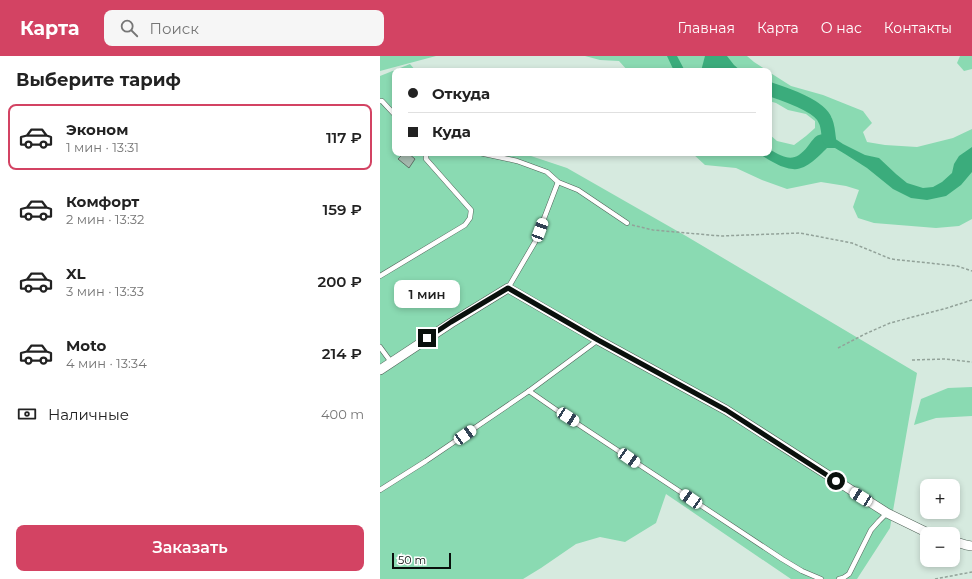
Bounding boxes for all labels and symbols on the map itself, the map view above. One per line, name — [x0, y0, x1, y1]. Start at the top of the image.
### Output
car — [530, 217, 550, 243]
callout: 1 мин — [394, 280, 460, 308]
route end — [418, 329, 436, 347]
car — [555, 405, 581, 429]
car — [452, 423, 478, 447]
car — [616, 446, 642, 470]
route start — [827, 472, 845, 490]
car — [848, 486, 874, 508]
car — [678, 487, 704, 511]
scale bar — [392, 551, 451, 570]

